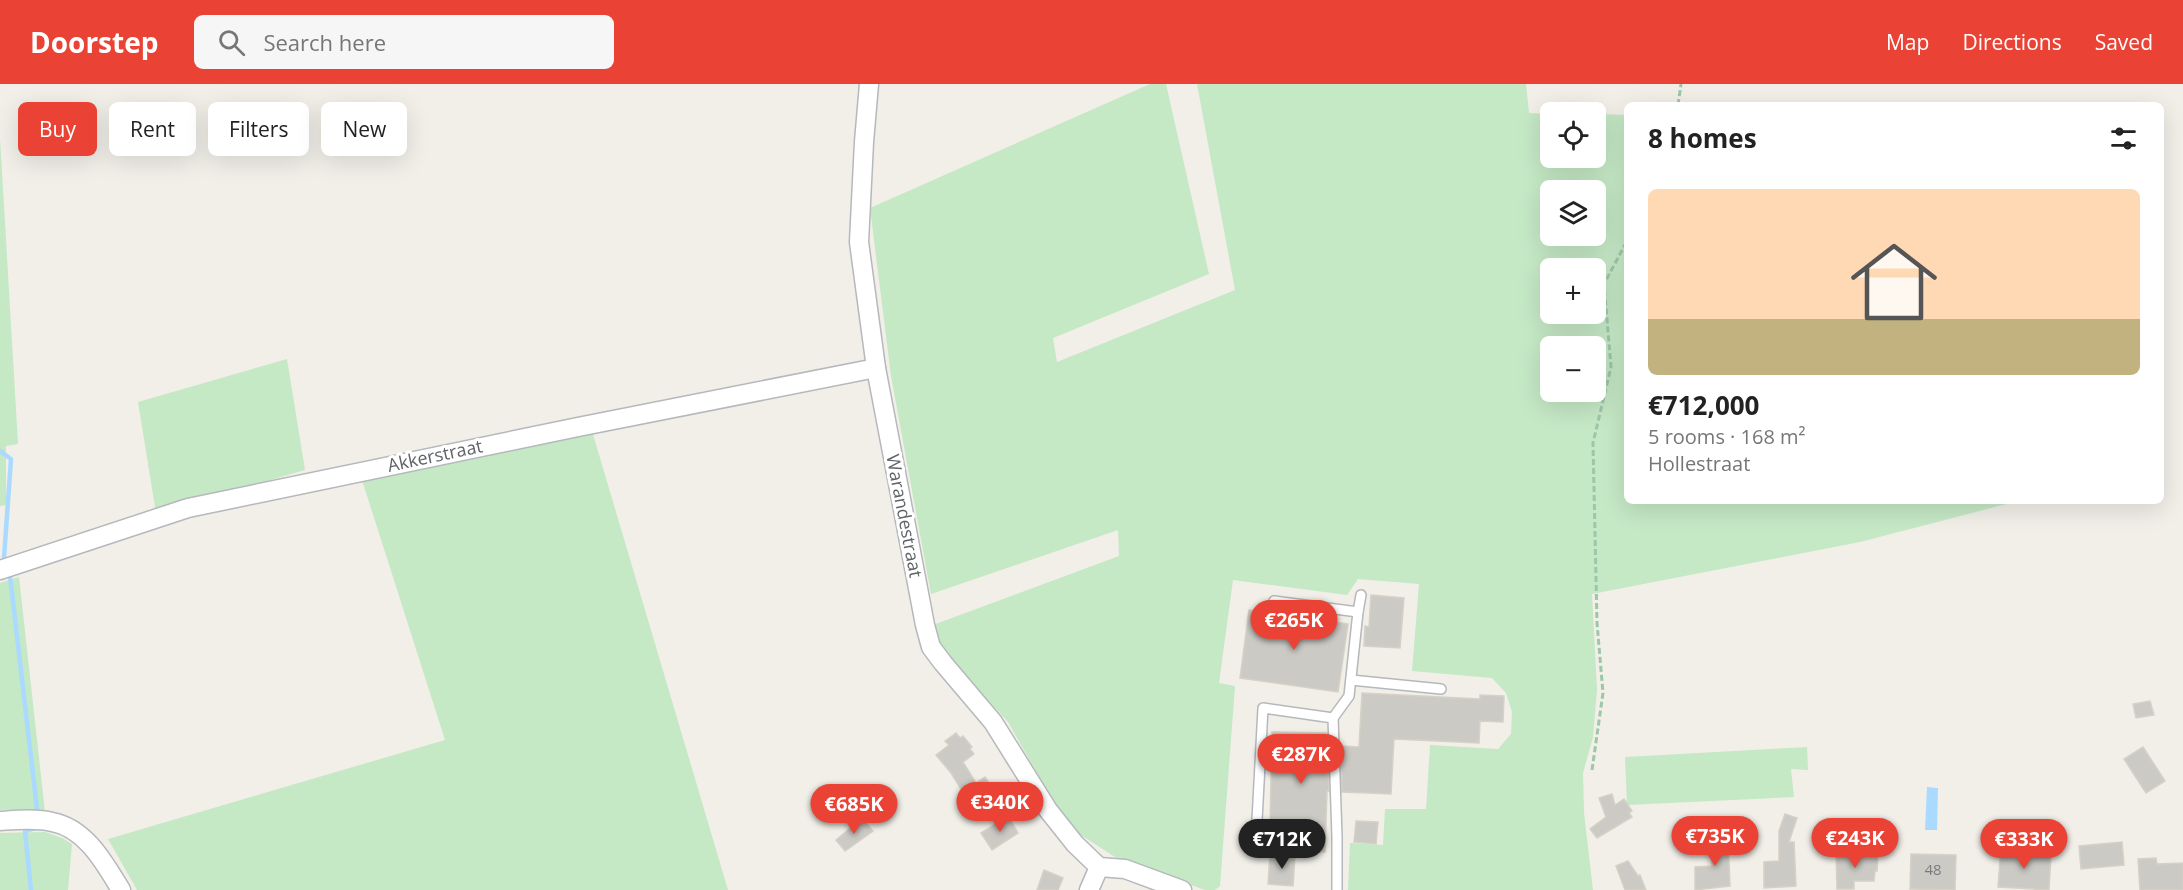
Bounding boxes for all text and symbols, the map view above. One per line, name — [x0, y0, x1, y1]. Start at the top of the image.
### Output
search box — [194, 15, 614, 69]
text: Doorstep — [30, 23, 158, 61]
icon: search — [215, 26, 248, 59]
text: Search here — [263, 27, 386, 57]
text: Map — [1886, 28, 1929, 56]
text: Directions — [1962, 28, 2062, 56]
text: Saved — [2095, 28, 2153, 56]
chip: Buy — [18, 102, 97, 156]
chip: Rent — [109, 102, 196, 156]
chip: Filters — [208, 102, 309, 156]
chip: New — [321, 102, 407, 156]
map controls — [1540, 102, 1606, 402]
button: locate — [1540, 102, 1606, 168]
text: 8 homes — [1648, 120, 1757, 156]
icon: filters — [2107, 122, 2140, 155]
button: layers — [1540, 180, 1606, 246]
icon: home — [1840, 228, 1948, 336]
button: + — [1540, 258, 1606, 324]
button: − — [1540, 336, 1606, 402]
text: €712,000 — [1648, 387, 1759, 423]
text: 5 rooms · 168 m² — [1648, 423, 1806, 450]
street label: Akkerstraat — [385, 433, 484, 477]
text: Hollestraat — [1648, 450, 1750, 477]
street label: Warandestraat — [881, 452, 929, 579]
pin: €265K — [1252, 600, 1336, 651]
text: €265K — [1264, 606, 1324, 633]
pin: €287K — [1259, 734, 1343, 785]
text: €287K — [1271, 740, 1331, 767]
pin: €340K — [958, 782, 1042, 833]
pin: €685K — [812, 784, 896, 835]
text: €340K — [970, 788, 1030, 815]
text: €685K — [824, 790, 884, 817]
pin: €735K — [1673, 816, 1757, 867]
pin: €243K — [1813, 818, 1897, 869]
pin: €712K — [1240, 819, 1324, 870]
pin: €333K — [1982, 819, 2066, 870]
text: €735K — [1685, 822, 1745, 849]
text: €243K — [1825, 824, 1885, 851]
text: €712K — [1252, 825, 1312, 852]
text: €333K — [1994, 825, 2054, 852]
house number: 48 — [1924, 859, 1942, 879]

